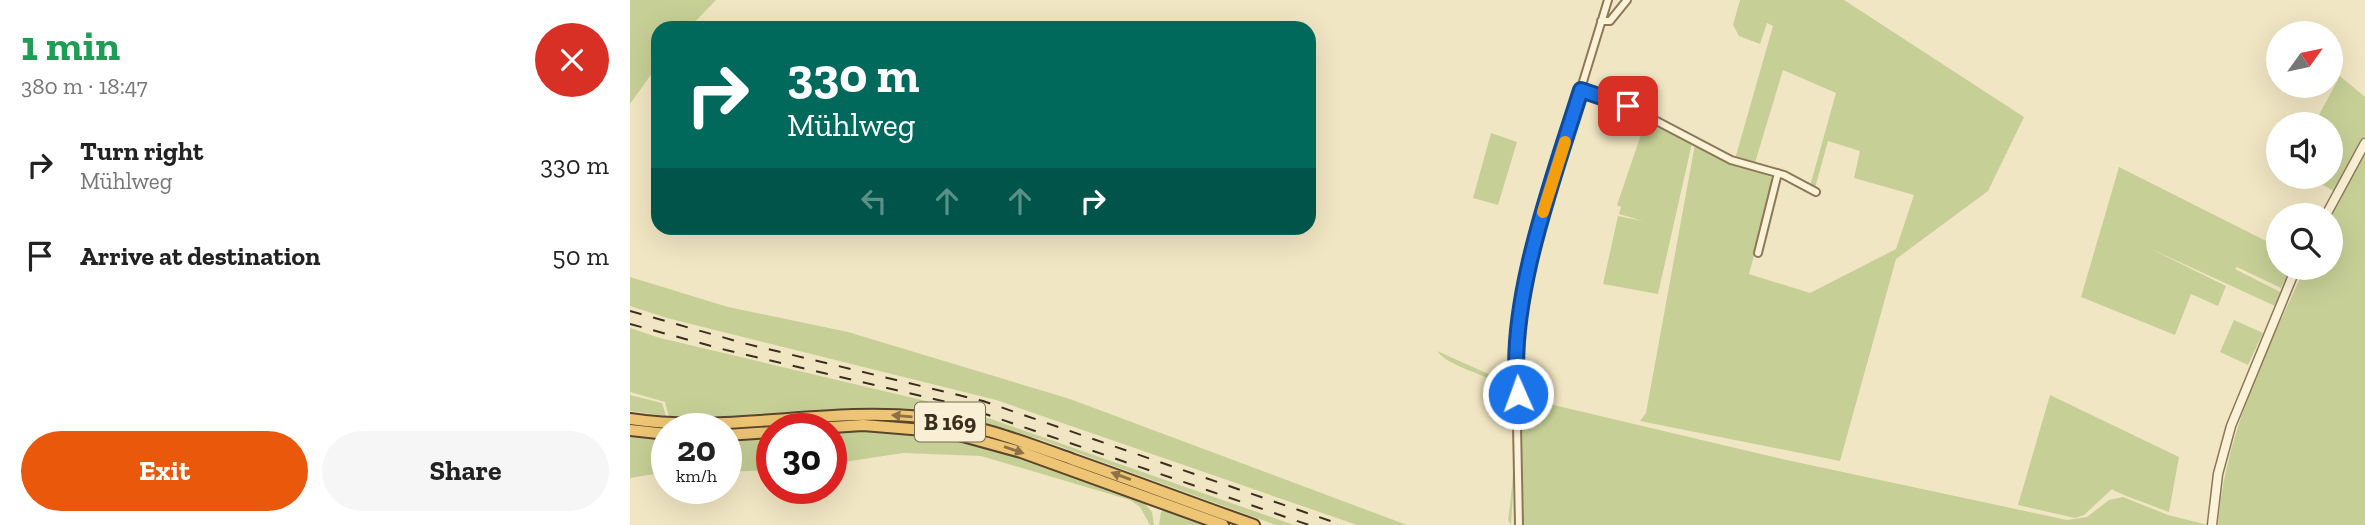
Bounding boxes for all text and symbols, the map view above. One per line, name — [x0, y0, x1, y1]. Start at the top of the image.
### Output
text: 1 min — [21, 20, 120, 71]
north arrow — [2266, 21, 2343, 98]
map controls — [2266, 21, 2343, 280]
button: close — [535, 23, 609, 97]
text: 330 m — [787, 46, 920, 105]
icon: right — [672, 49, 763, 140]
text: 380 m · 18:47 — [21, 72, 148, 100]
pin — [1598, 76, 1658, 136]
icon: arrive — [1609, 87, 1647, 125]
text: Mühlweg — [787, 106, 915, 144]
button: sound — [2266, 112, 2343, 189]
text: Turn right — [80, 135, 203, 167]
icon: right — [21, 146, 59, 184]
text: 330 m — [540, 149, 609, 181]
text: Mühlweg — [80, 167, 172, 195]
icon: left — [855, 182, 893, 220]
icon: ahead — [928, 182, 966, 220]
icon: ahead — [1001, 182, 1039, 220]
icon: right — [1074, 182, 1112, 220]
button: search — [2266, 203, 2343, 280]
icon: arrive — [21, 237, 59, 275]
text: Arrive at destination — [80, 240, 320, 272]
text: 50 m — [552, 240, 609, 272]
position arrow — [1481, 357, 1555, 431]
road number: B 169 — [915, 402, 985, 442]
one-way arrow — [891, 410, 913, 421]
speed limit sign: 30 — [756, 413, 847, 504]
text: 20 — [677, 428, 716, 470]
button: Exit — [21, 431, 308, 511]
button: Share — [322, 431, 609, 511]
one-way arrow — [1004, 445, 1025, 456]
text: km/h — [676, 465, 717, 487]
one-way arrow — [1110, 470, 1131, 481]

